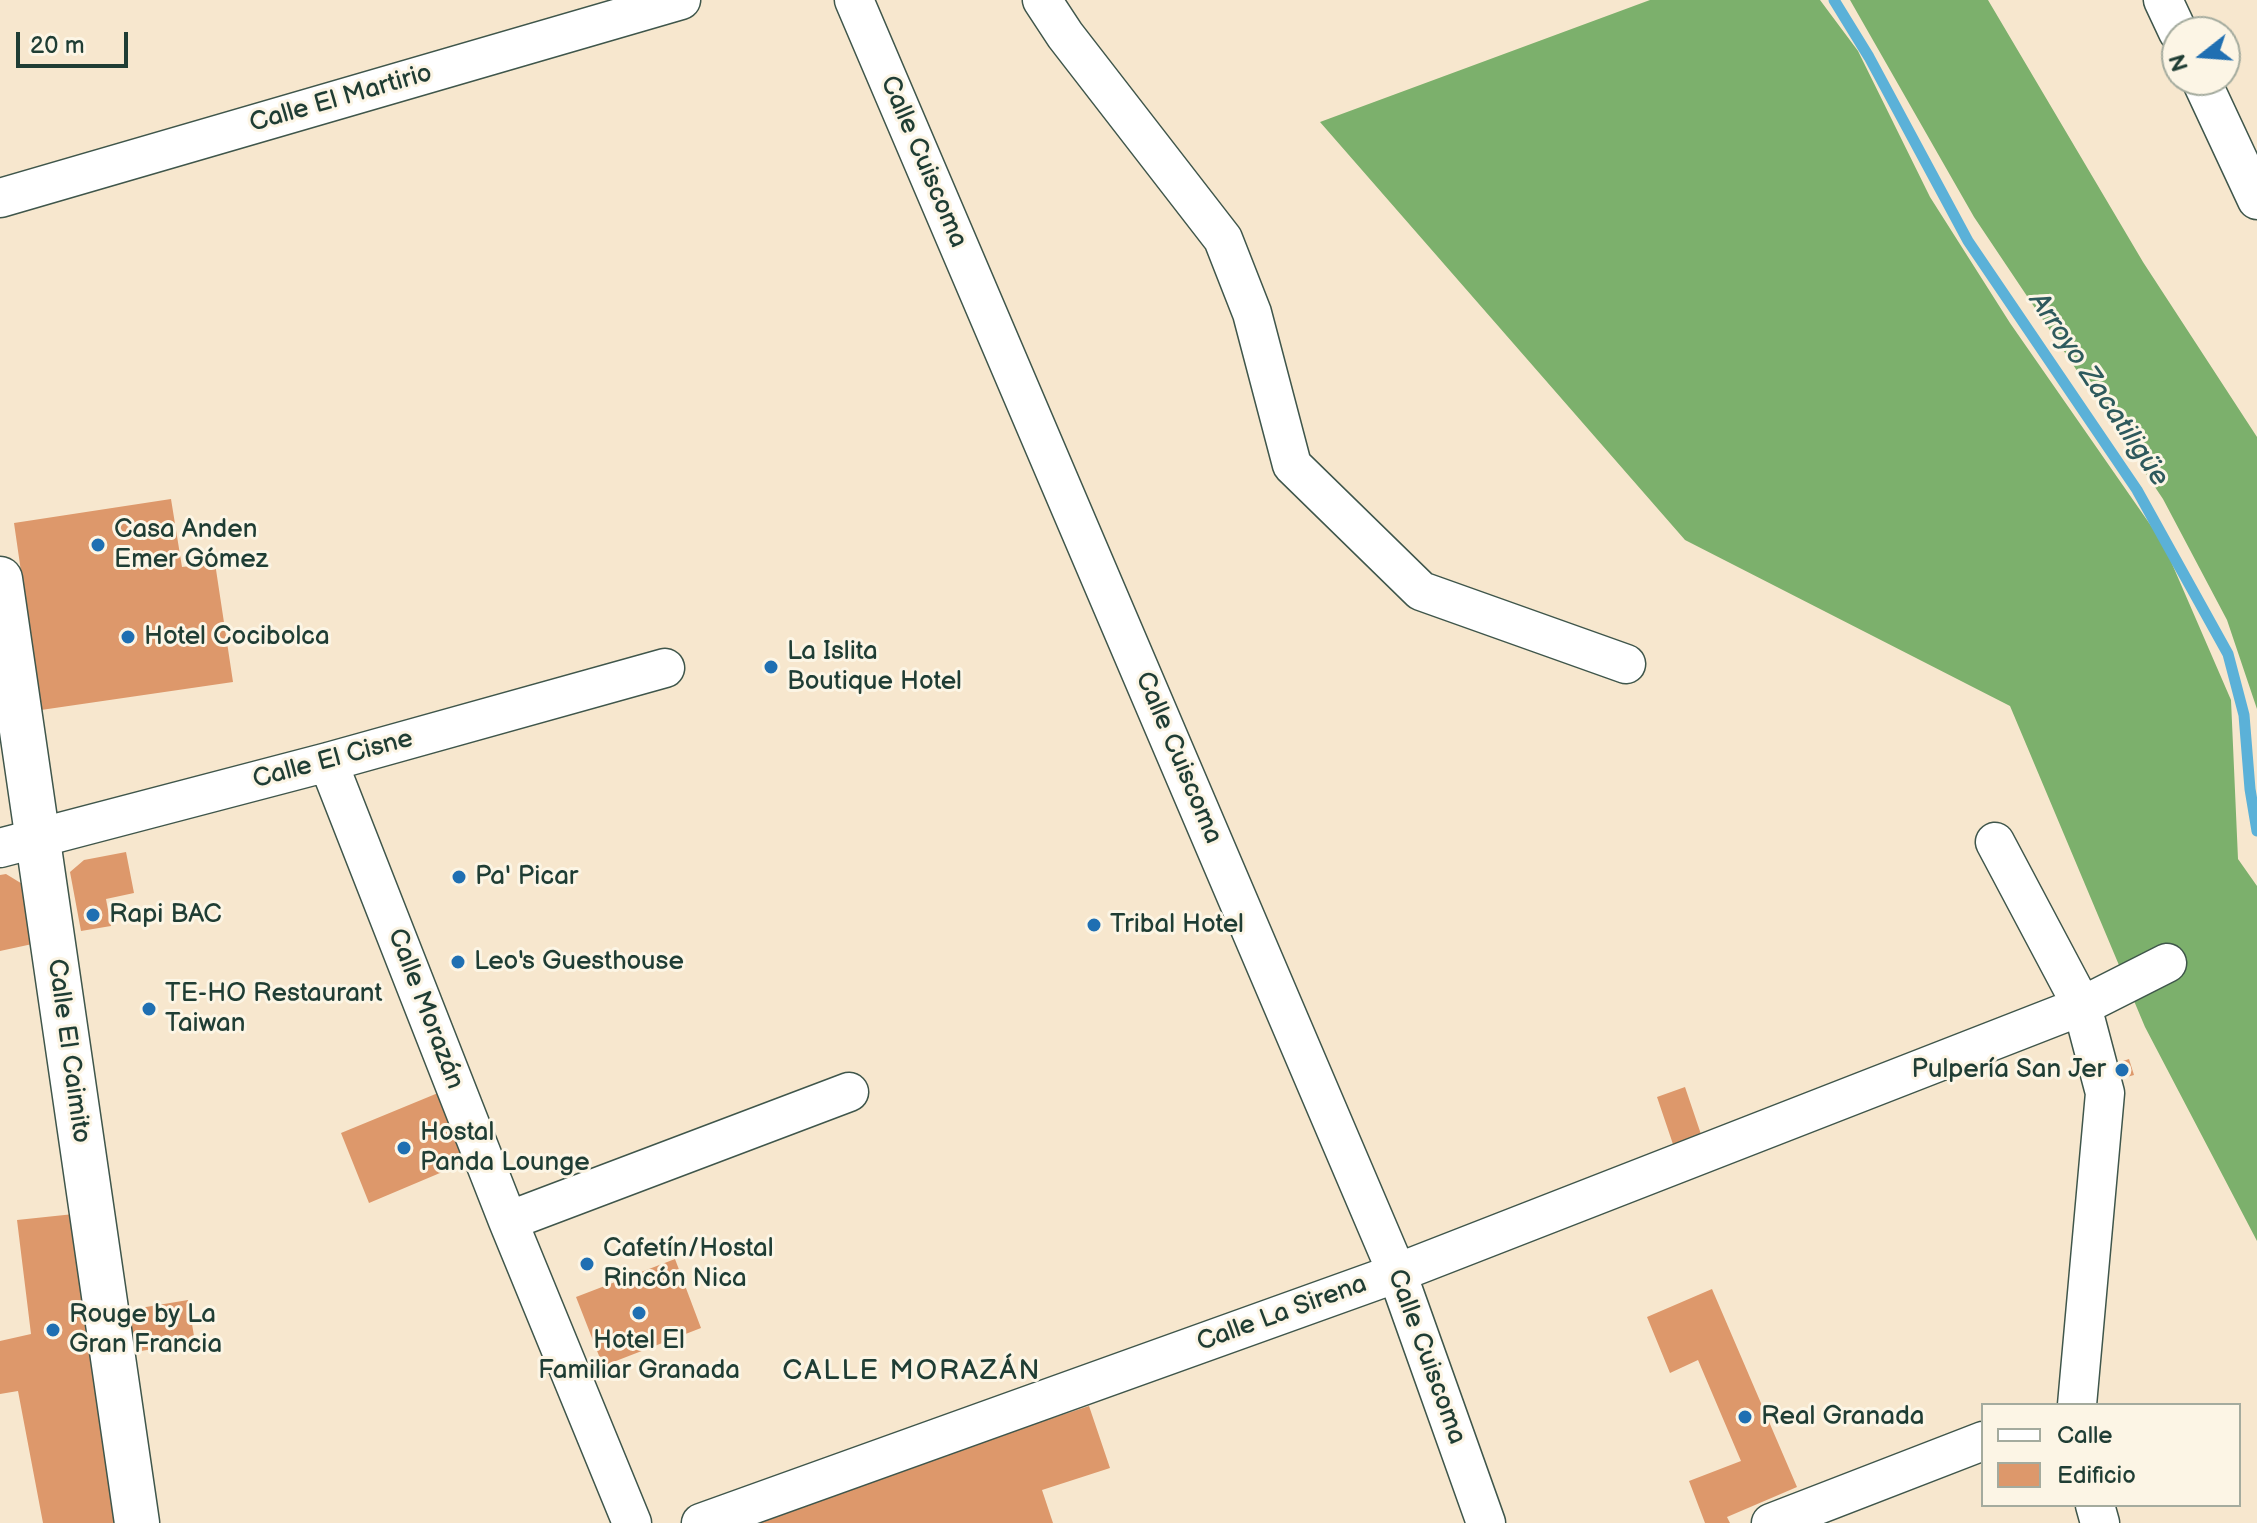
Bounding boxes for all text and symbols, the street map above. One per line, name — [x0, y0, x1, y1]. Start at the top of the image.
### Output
scale bar — [20, 16, 132, 66]
north arrow — [2161, 16, 2241, 96]
text: 20 m — [30, 31, 85, 60]
text: N — [2164, 51, 2195, 74]
street label: Calle El Martirio — [246, 58, 436, 140]
street label: Calle Cuiscoma — [873, 71, 973, 253]
water label: Arroyo Zacatiligüe — [2021, 286, 2175, 494]
place label: Casa Anden Emer Gómez — [114, 514, 268, 576]
marker: Casa Anden Emer Gómez — [89, 536, 107, 554]
place label: Hotel Cocibolca — [144, 621, 330, 653]
marker: Hotel Cocibolca — [119, 628, 137, 646]
place label: La Islita Boutique Hotel — [787, 636, 962, 698]
marker: La Islita Boutique Hotel — [762, 658, 780, 676]
street label: Calle Cuiscoma — [1128, 667, 1228, 849]
street label: Calle El Cisne — [250, 724, 416, 796]
place label: Pa' Picar — [475, 861, 578, 893]
marker: Pa' Picar — [450, 868, 468, 886]
place label: Rapi BAC — [109, 899, 222, 931]
marker: Rapi BAC — [84, 906, 102, 924]
place label: Tribal Hotel — [1110, 909, 1244, 941]
marker: Tribal Hotel — [1085, 916, 1103, 934]
street label: Calle Morazán — [380, 924, 470, 1094]
place label: Leo's Guesthouse — [474, 946, 684, 978]
marker: Leo's Guesthouse — [449, 953, 467, 971]
street label: Calle El Caimito — [40, 957, 96, 1145]
place label: TE-HO Restaurant Taiwan — [165, 978, 383, 1040]
marker: TE-HO Restaurant Taiwan — [140, 1000, 158, 1018]
place label: Pulpería San Jer — [1912, 1054, 2106, 1086]
marker: Pulpería San Jer — [2113, 1061, 2131, 1079]
place label: Hostal Panda Lounge — [420, 1117, 590, 1178]
marker: Hostal Panda Lounge — [395, 1139, 413, 1157]
place label: Cafetín/Hostal Rincón Nica — [603, 1233, 774, 1294]
marker: Cafetín/Hostal Rincón Nica — [578, 1255, 596, 1273]
street label: Calle Cuiscoma — [1380, 1265, 1472, 1449]
street label: Calle La Sirena — [1193, 1269, 1371, 1359]
place label: Rouge by La Gran Francia — [69, 1299, 222, 1360]
marker: Hotel El Familiar Granada — [630, 1304, 648, 1322]
marker: Rouge by La Gran Francia — [44, 1321, 62, 1339]
place label: Hotel El Familiar Granada — [538, 1325, 740, 1386]
district label: CALLE MORAZÁN — [782, 1355, 1042, 1389]
place label: Real Granada — [1761, 1401, 1925, 1433]
legend — [1981, 1403, 2241, 1507]
marker: Real Granada — [1736, 1408, 1754, 1426]
text: Calle — [2057, 1421, 2112, 1450]
text: Edificio — [2057, 1461, 2136, 1490]

